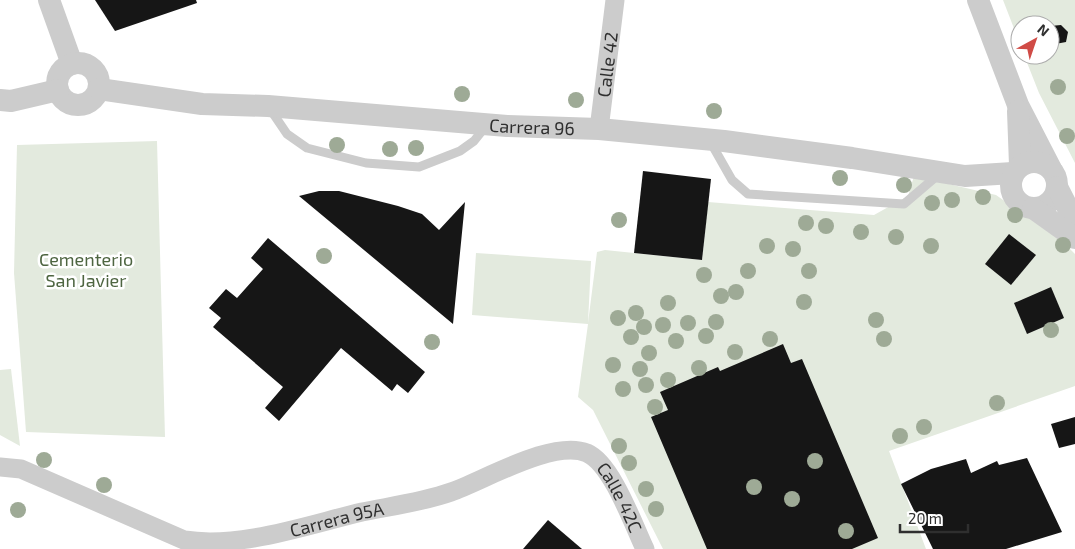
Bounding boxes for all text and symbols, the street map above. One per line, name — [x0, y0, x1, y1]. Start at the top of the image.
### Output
north arrow — [1010, 15, 1060, 65]
text: N — [1034, 20, 1053, 39]
street label: Calle 42 — [592, 31, 622, 98]
street label: Carrera 96 — [488, 114, 575, 139]
park label: Cementerio San Javier — [39, 248, 133, 291]
street label: Calle 42C — [592, 458, 647, 536]
street label: Carrera 95A — [287, 497, 386, 541]
scale bar — [900, 502, 968, 534]
text: 20 m — [908, 509, 942, 527]

